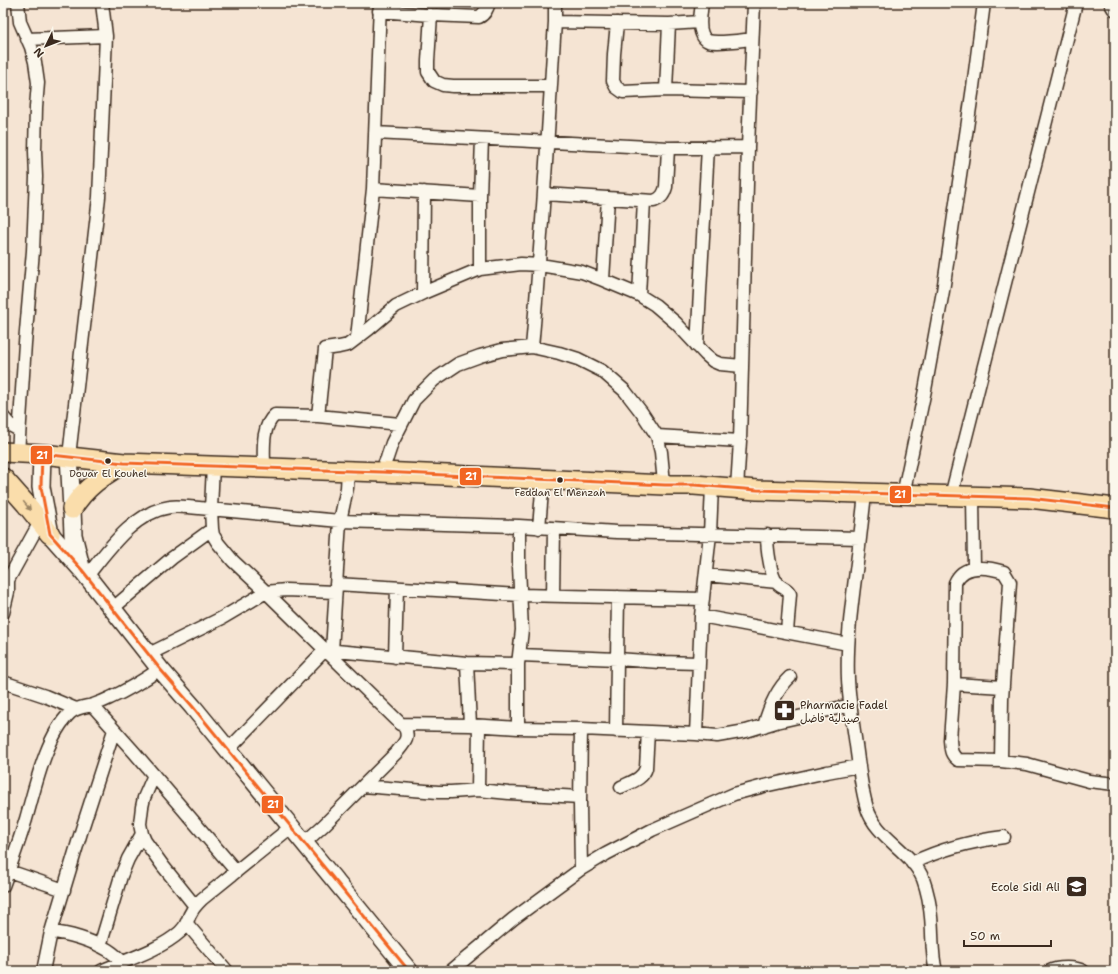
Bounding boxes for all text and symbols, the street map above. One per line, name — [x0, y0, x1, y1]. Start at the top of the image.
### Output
north arrow — [26, 26, 66, 66]
text: N — [30, 44, 48, 61]
line badge: 21 — [30, 445, 53, 465]
text: 21 — [36, 448, 48, 463]
marker: Douar El Kouhel — [103, 456, 113, 466]
place label: Douar El Kouhel — [69, 467, 147, 480]
line badge: 21 — [459, 467, 482, 486]
text: 21 — [465, 469, 477, 484]
marker: Feddan El Menzah — [555, 475, 565, 485]
line badge: 21 — [889, 485, 912, 504]
place label: Feddan El Menzah — [515, 486, 605, 499]
text: 21 — [894, 487, 906, 502]
one-way arrow — [23, 500, 31, 511]
pharmacy icon: Pharmacie Fadel صيدلية فاضل — [771, 698, 797, 724]
place label: Pharmacie Fadel صيدلية فاضل — [800, 698, 888, 726]
line badge: 21 — [261, 795, 284, 814]
text: 21 — [267, 797, 279, 812]
school or university icon: Ecole Sidi Ali — [1063, 874, 1089, 900]
place label: Ecole Sidi Ali — [991, 880, 1060, 895]
scale bar — [964, 922, 1051, 948]
text: 50 m — [970, 928, 1000, 944]

